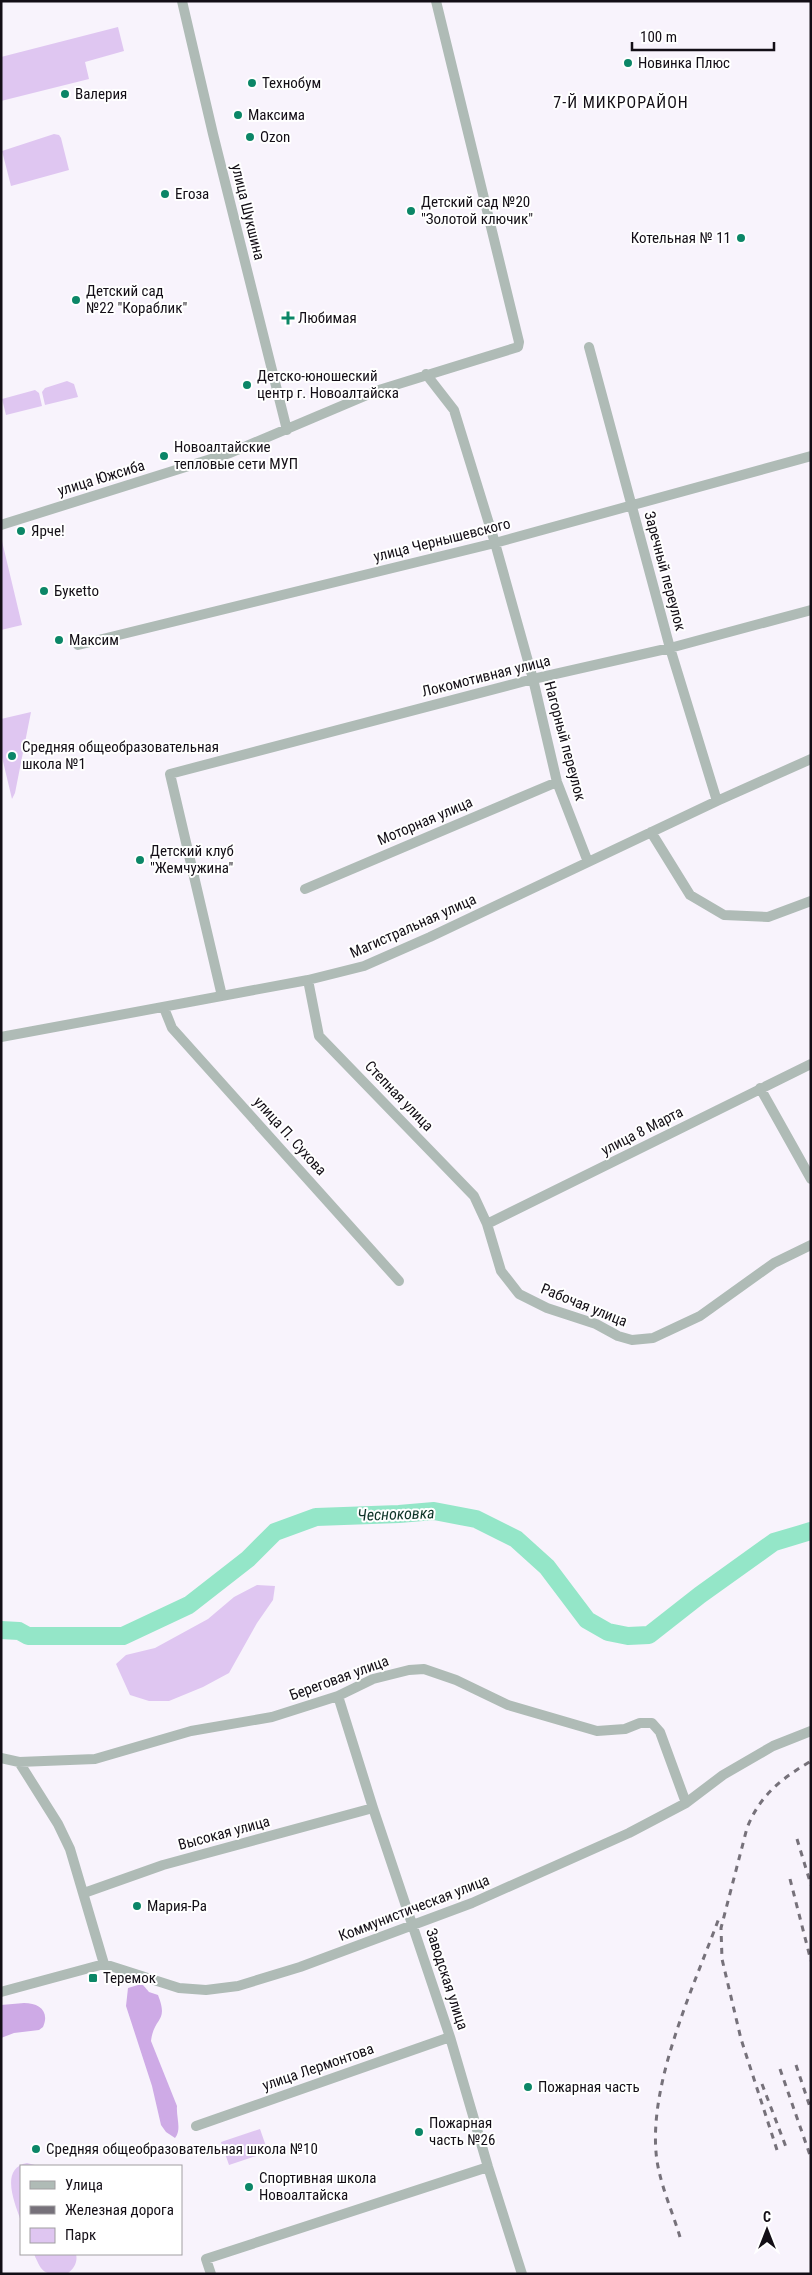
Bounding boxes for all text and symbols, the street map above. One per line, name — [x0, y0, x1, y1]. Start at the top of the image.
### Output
scale bar — [632, 20, 774, 52]
text: 100 m — [640, 28, 677, 46]
place label: Новинка Плюс — [638, 54, 730, 72]
marker: Новинка Плюс — [622, 57, 634, 69]
place label: Технобум — [262, 74, 321, 92]
marker: Технобум — [246, 77, 258, 89]
place label: Валерия — [75, 85, 127, 103]
marker: Валерия — [59, 88, 71, 100]
district label: 7-Й МИКРОРАЙОН — [553, 93, 689, 112]
place label: Максима — [248, 106, 305, 124]
marker: Максима — [232, 109, 244, 121]
place label: Ozon — [260, 128, 290, 146]
marker: Ozon — [244, 131, 256, 143]
street label: улица Шукшина — [227, 162, 269, 262]
place label: Егоза — [175, 185, 209, 203]
marker: Егоза — [159, 188, 171, 200]
place label: Детский сад №20 "Золотой ключик" — [421, 193, 533, 228]
marker: Детский сад №20 "Золотой ключик" — [405, 205, 417, 217]
place label: Котельная № 11 — [631, 229, 731, 247]
marker: Котельная № 11 — [735, 232, 747, 244]
place label: Детский сад №22 "Кораблик" — [86, 282, 187, 317]
marker: Детский сад №22 "Кораблик" — [70, 294, 82, 306]
place label: Любимая — [298, 309, 357, 327]
marker: Любимая — [282, 312, 294, 324]
place label: Детско-юношеский центр г. Новоалтайска — [257, 367, 399, 402]
marker: Детско-юношеский центр г. Новоалтайска — [241, 379, 253, 391]
place label: Новоалтайские тепловые сети МУП — [174, 438, 298, 473]
marker: Новоалтайские тепловые сети МУП — [158, 450, 170, 462]
street label: улица Южсиба — [55, 456, 147, 500]
street label: Заречный переулок — [640, 509, 690, 633]
street label: улица Чернышевского — [372, 514, 512, 566]
place label: Ярче! — [31, 522, 65, 540]
marker: Ярче! — [15, 525, 27, 537]
place label: Букеttо — [54, 582, 99, 600]
marker: Букеttо — [38, 585, 50, 597]
place label: Максим — [69, 631, 119, 649]
marker: Максим — [53, 634, 65, 646]
street label: Локомотивная улица — [420, 651, 552, 701]
street label: Нагорный переулок — [540, 679, 590, 803]
place label: Средняя общеобразовательная школа №1 — [22, 738, 219, 773]
marker: Средняя общеобразовательная школа №1 — [6, 750, 18, 762]
street label: Моторная улица — [375, 793, 475, 849]
place label: Детский клуб "Жемчужина" — [150, 842, 234, 877]
marker: Детский клуб "Жемчужина" — [134, 854, 146, 866]
street label: Магистральная улица — [347, 890, 479, 962]
street label: Степная улица — [361, 1057, 437, 1135]
street label: улица П. Сухова — [250, 1093, 330, 1179]
street label: улица 8 Марта — [598, 1103, 686, 1159]
street label: Рабочая улица — [538, 1280, 630, 1330]
water label: Чесноковка — [357, 1503, 435, 1525]
street label: Береговая улица — [287, 1652, 391, 1704]
street label: Высокая улица — [176, 1812, 272, 1854]
street label: Коммунистическая улица — [336, 1871, 492, 1945]
place label: Мария-Ра — [147, 1897, 207, 1915]
marker: Мария-Ра — [131, 1900, 143, 1912]
street label: Заводская улица — [422, 1926, 472, 2032]
place label: Теремок — [103, 1969, 156, 1987]
marker: Теремок — [87, 1972, 99, 1984]
street label: улица Лермонтова — [260, 2040, 376, 2094]
place label: Пожарная часть — [538, 2078, 640, 2096]
marker: Пожарная часть — [522, 2081, 534, 2093]
place label: Пожарная часть №26 — [429, 2114, 495, 2149]
marker: Пожарная часть №26 — [413, 2126, 425, 2138]
place label: Средняя общеобразовательная школа №10 — [46, 2140, 318, 2158]
marker: Средняя общеобразовательная школа №10 — [30, 2143, 42, 2155]
legend — [20, 2165, 182, 2255]
place label: Спортивная школа Новоалтайска — [259, 2169, 376, 2204]
text: Улица — [65, 2176, 103, 2194]
marker: Спортивная школа Новоалтайска — [243, 2181, 255, 2193]
text: Железная дорога — [65, 2201, 174, 2219]
north arrow — [742, 2205, 792, 2255]
text: С — [763, 2209, 771, 2225]
text: Парк — [65, 2226, 96, 2244]

